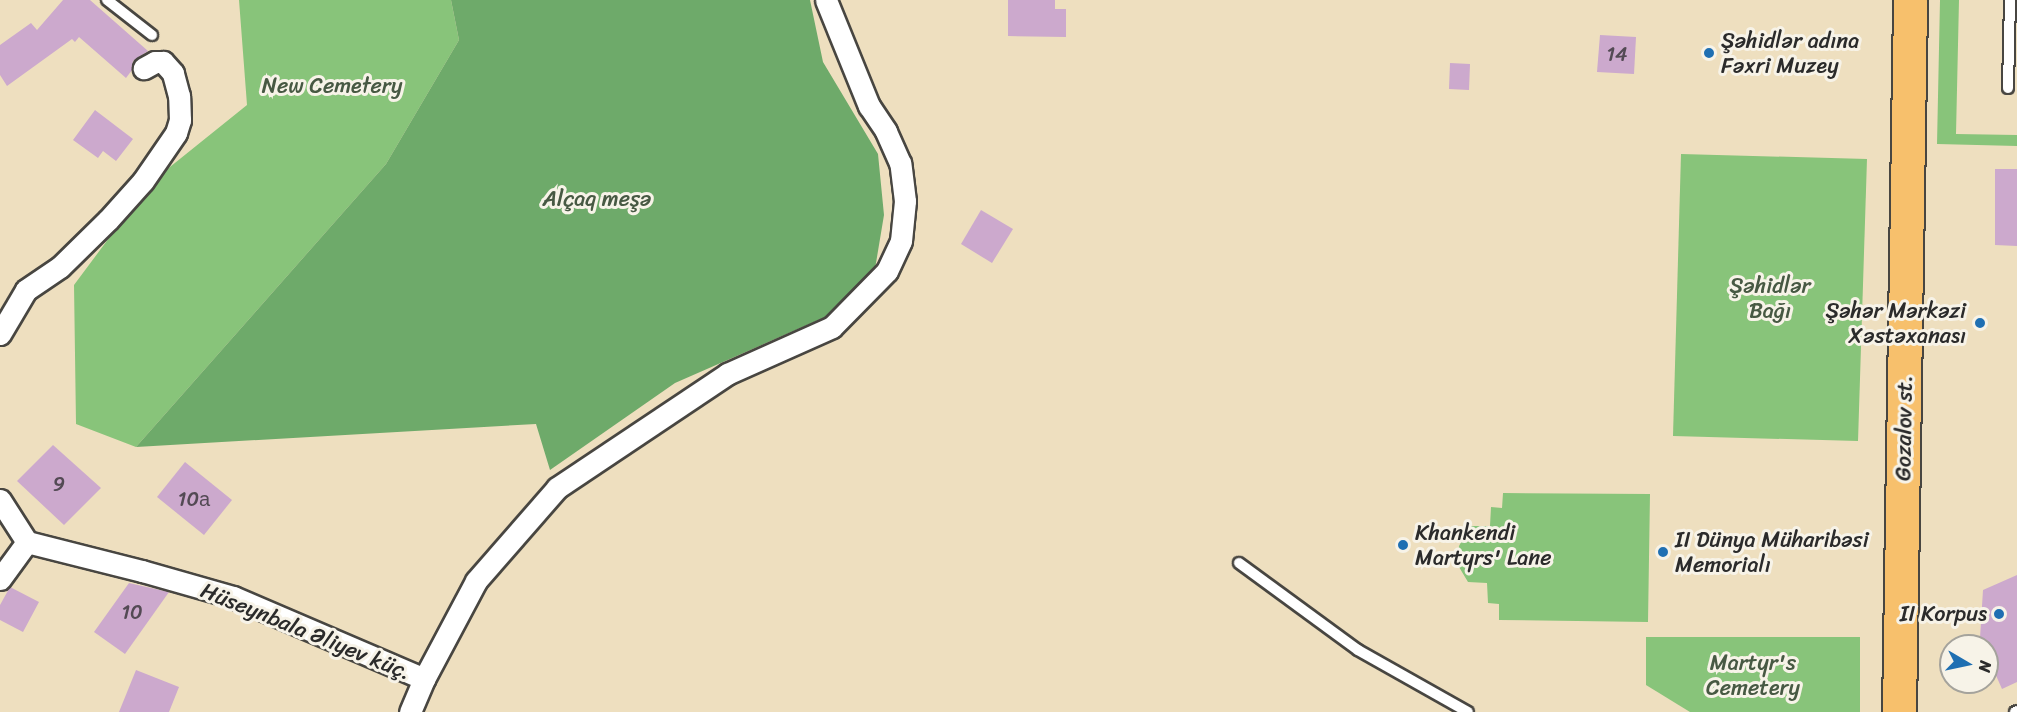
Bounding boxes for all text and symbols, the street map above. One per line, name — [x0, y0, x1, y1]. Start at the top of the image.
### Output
place label: Şəhidlər adına Fəxri Muzey — [1721, 27, 1859, 78]
house number: 14 — [1606, 42, 1628, 66]
marker: Şəhidlər adına Fəxri Muzey — [1702, 46, 1716, 60]
park label: New Cemetery — [261, 73, 403, 99]
park label: Alçaq meşə — [543, 186, 651, 212]
park label: Şəhidlər Bağı — [1730, 272, 1810, 324]
place label: Şəhər Mərkəzi Xəstəxanası — [1826, 297, 1966, 348]
marker: Şəhər Mərkəzi Xəstəxanası — [1971, 314, 1989, 332]
street label: Gozalov st. — [1890, 375, 1918, 481]
house number: 9 — [53, 472, 65, 496]
house number: 10а — [178, 487, 210, 511]
place label: Khankendi Martyrs' Lane — [1415, 519, 1551, 570]
place label: II Dünya Müharibəsi Memorialı — [1675, 526, 1868, 578]
marker: Khankendi Martyrs' Lane — [1396, 538, 1410, 552]
marker: II Dünya Müharibəsi Memorialı — [1656, 545, 1670, 559]
street label: Hüseynbala Əliyev küç. — [197, 577, 415, 685]
house number: 10 — [121, 600, 143, 624]
place label: II Korpus — [1900, 601, 1987, 627]
marker: II Korpus — [1992, 607, 2006, 621]
north arrow — [1939, 634, 1999, 694]
park label: Martyr's Cemetery — [1706, 649, 1800, 700]
text: N — [1970, 659, 2000, 674]

